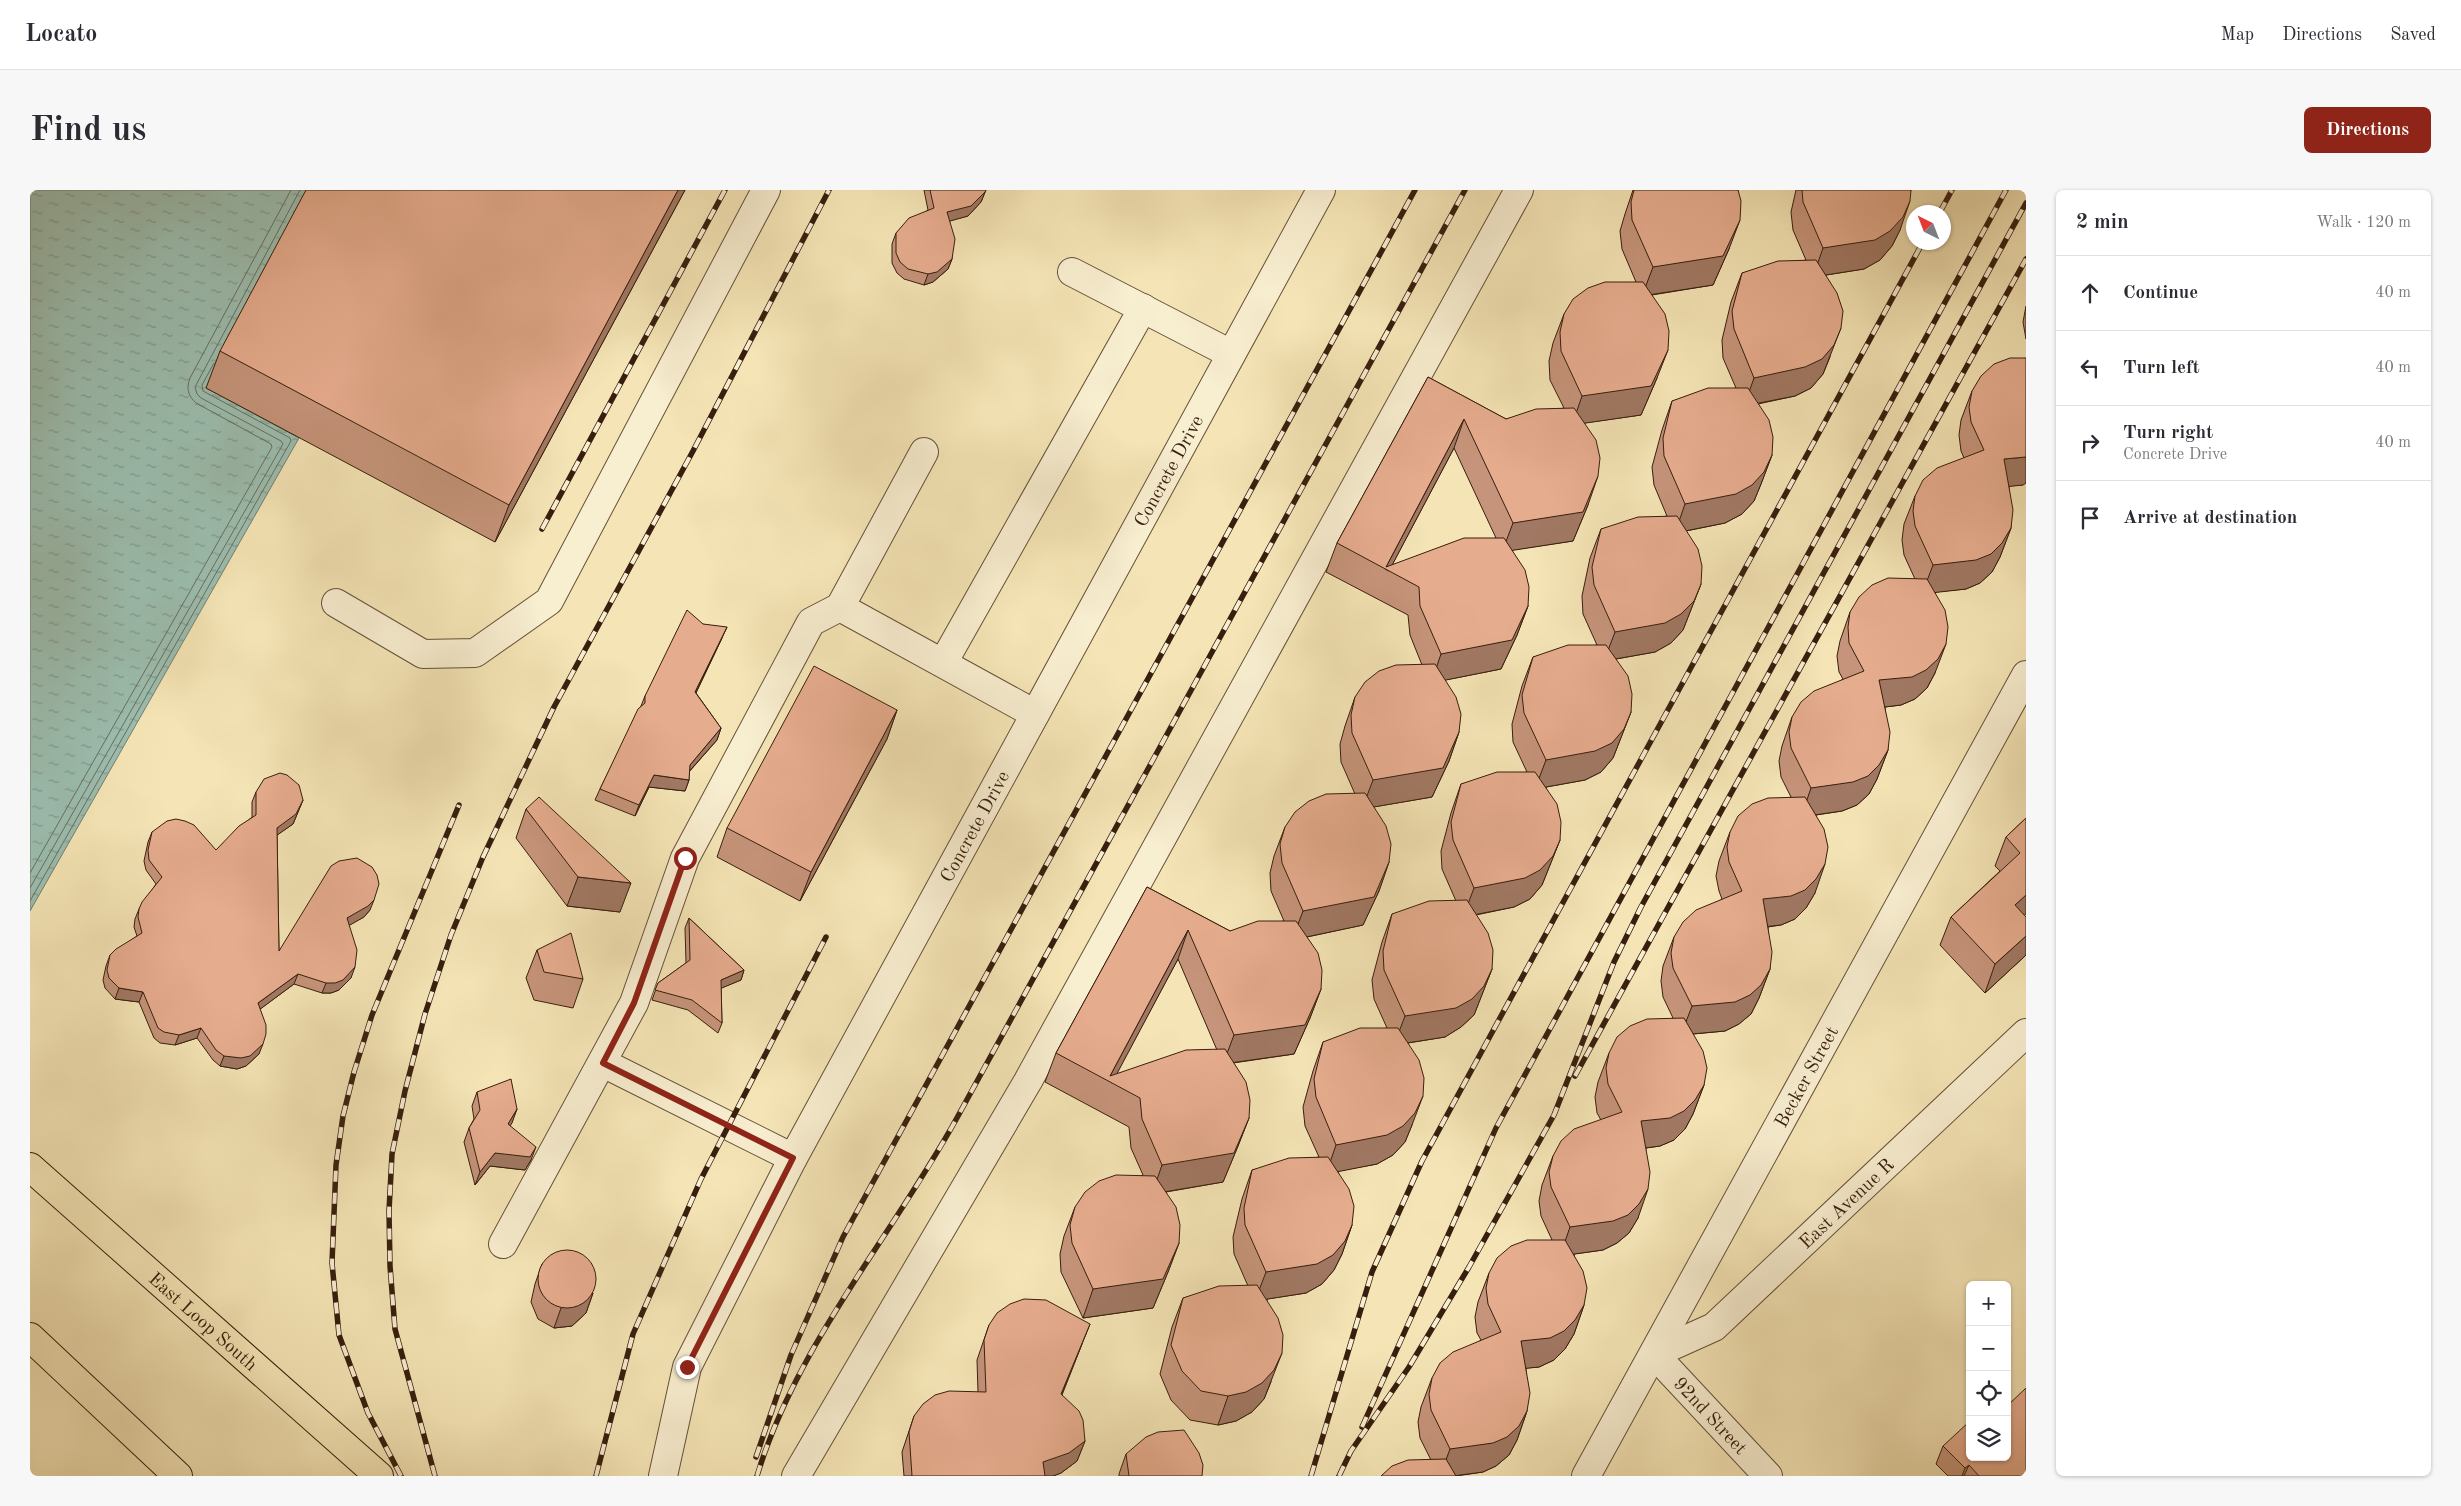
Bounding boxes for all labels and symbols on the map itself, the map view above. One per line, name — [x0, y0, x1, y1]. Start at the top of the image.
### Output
north arrow — [1906, 205, 1951, 250]
street label: Concrete Drive — [1132, 413, 1208, 531]
street label: Concrete Drive — [938, 768, 1014, 886]
route start — [674, 847, 697, 870]
street label: Becker Street — [1772, 1024, 1843, 1131]
street label: East Avenue R — [1797, 1156, 1899, 1253]
street label: East Loop South — [144, 1270, 260, 1375]
route end — [676, 1356, 699, 1379]
street label: 92nd Street — [1669, 1374, 1750, 1459]

